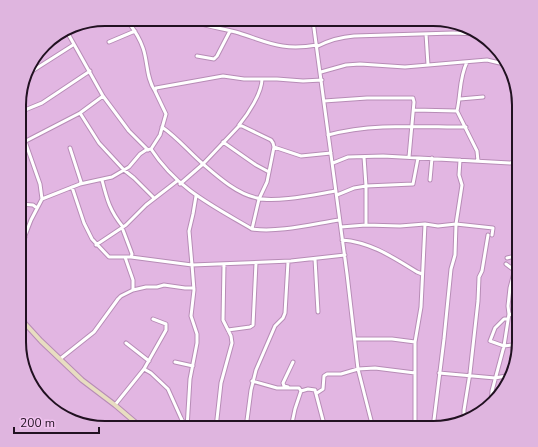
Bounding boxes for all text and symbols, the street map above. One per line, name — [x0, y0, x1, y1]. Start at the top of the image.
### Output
scale bar — [14, 409, 99, 435]
text: 200 m — [20, 415, 55, 431]

